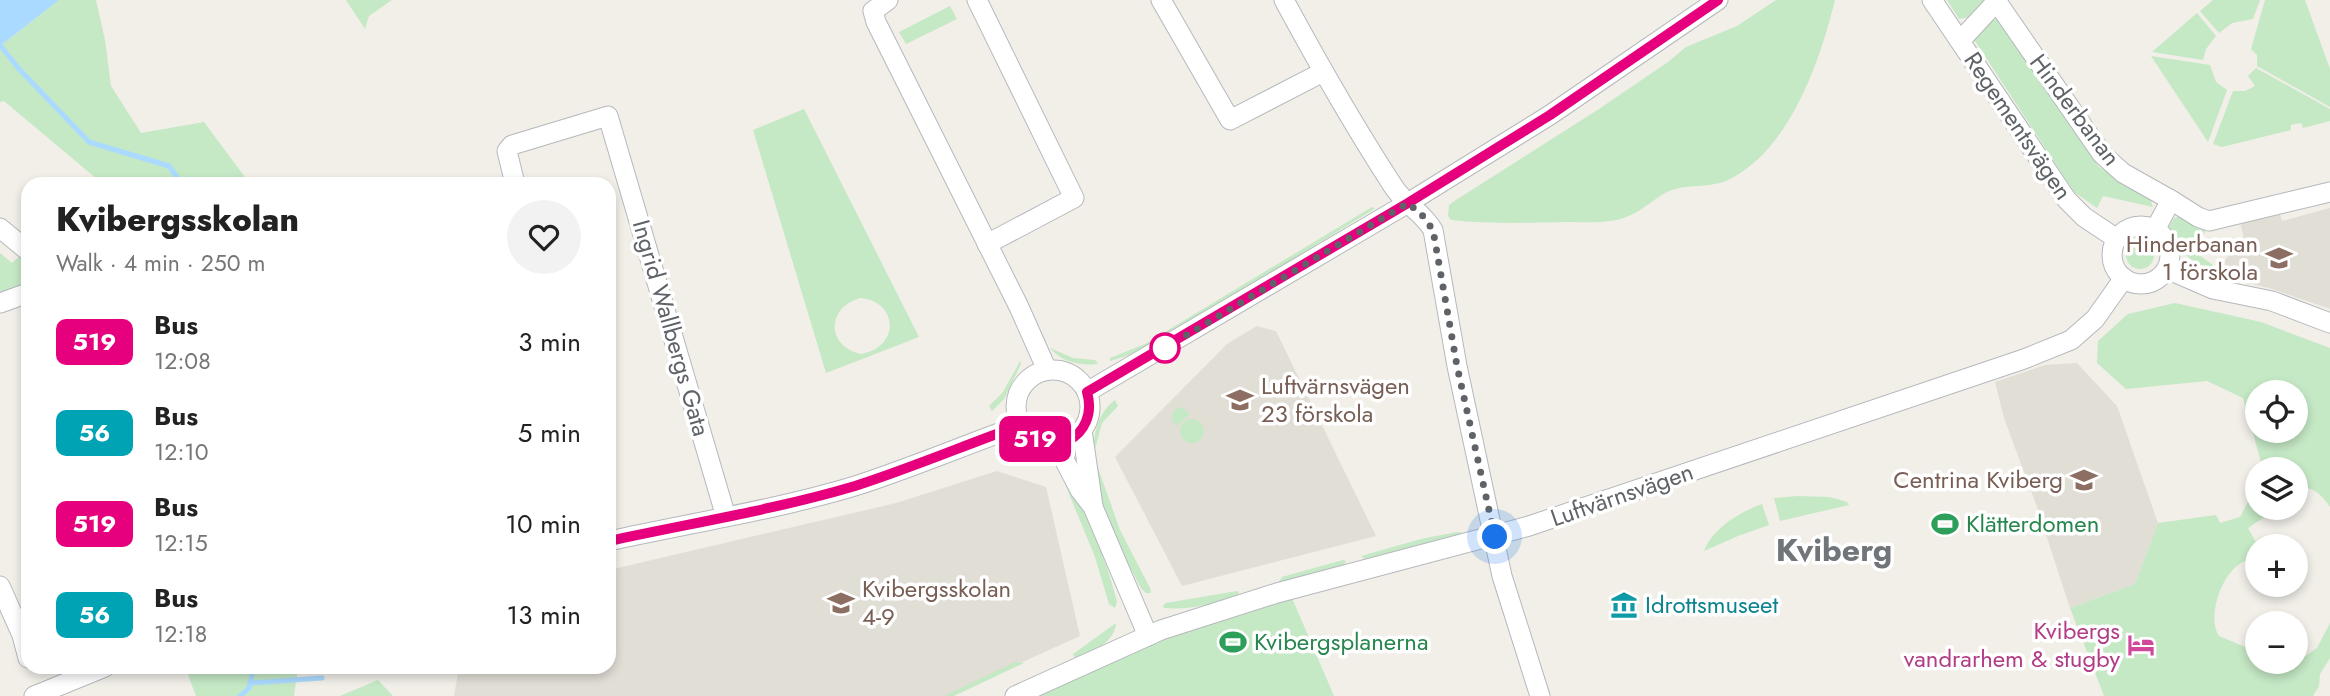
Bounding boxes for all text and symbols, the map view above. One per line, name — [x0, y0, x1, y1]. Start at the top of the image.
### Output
street label: Regementsvägen — [1956, 45, 2081, 207]
street label: Hinderbanan — [2022, 46, 2129, 173]
text: Kvibergsskolan — [56, 196, 299, 243]
button: heart — [507, 200, 581, 274]
street label: Ingrid Wallbergs Gata — [624, 216, 719, 440]
place label: Hinderbanan 1 förskola — [2126, 226, 2258, 289]
school or university icon: Hinderbanan 1 förskola — [2264, 243, 2294, 273]
text: Walk · 4 min · 250 m — [56, 246, 265, 280]
text: Bus — [154, 306, 198, 344]
text: 3 min — [518, 323, 581, 361]
text: 519 — [73, 324, 116, 359]
unlabelled marker — [1150, 333, 1180, 363]
text: 12:08 — [154, 344, 211, 378]
place label: Luftvärnsvägen 23 förskola — [1261, 368, 1410, 431]
map controls — [2245, 380, 2308, 674]
button: locate — [2245, 380, 2308, 443]
school or university icon: Luftvärnsvägen 23 förskola — [1225, 385, 1255, 415]
text: Bus — [154, 397, 198, 435]
text: 5 min — [518, 414, 581, 452]
text: 56 — [79, 415, 110, 450]
line badge: 519 — [995, 416, 1075, 462]
text: 519 — [1013, 421, 1057, 456]
text: 12:10 — [154, 435, 209, 469]
street label: Luftvärnsvägen — [1546, 454, 1698, 535]
button: layers — [2245, 457, 2308, 520]
place label: Centrina Kviberg — [1893, 462, 2063, 497]
school or university icon: Centrina Kviberg — [2069, 465, 2099, 495]
text: Bus — [154, 488, 198, 526]
text: 10 min — [505, 505, 581, 543]
text: 519 — [73, 506, 116, 541]
place label: Klätterdomen — [1966, 506, 2099, 541]
sports icon: Klätterdomen — [1930, 509, 1960, 539]
your location — [1477, 519, 1512, 554]
text: 12:15 — [154, 526, 208, 560]
district label: Kviberg — [1776, 527, 1892, 573]
button: + — [2245, 534, 2308, 597]
place label: Kvibergsskolan 4-9 — [862, 571, 1011, 634]
text: Bus — [154, 579, 198, 617]
place label: Idrottsmuseet — [1645, 587, 1778, 622]
school or university icon: Kvibergsskolan 4-9 — [826, 588, 856, 618]
museum icon: Idrottsmuseet — [1609, 590, 1639, 620]
text: 13 min — [507, 596, 581, 634]
text: 56 — [79, 597, 110, 632]
button: − — [2245, 611, 2308, 674]
place label: Kvibergs vandrarhem & stugby — [1904, 613, 2120, 676]
text: 12:18 — [154, 617, 207, 651]
place label: Kvibergsplanerna — [1254, 624, 1429, 659]
sports icon: Kvibergsplanerna — [1218, 627, 1248, 657]
hotel icon: Kvibergs vandrarhem & stugby — [2126, 630, 2156, 660]

